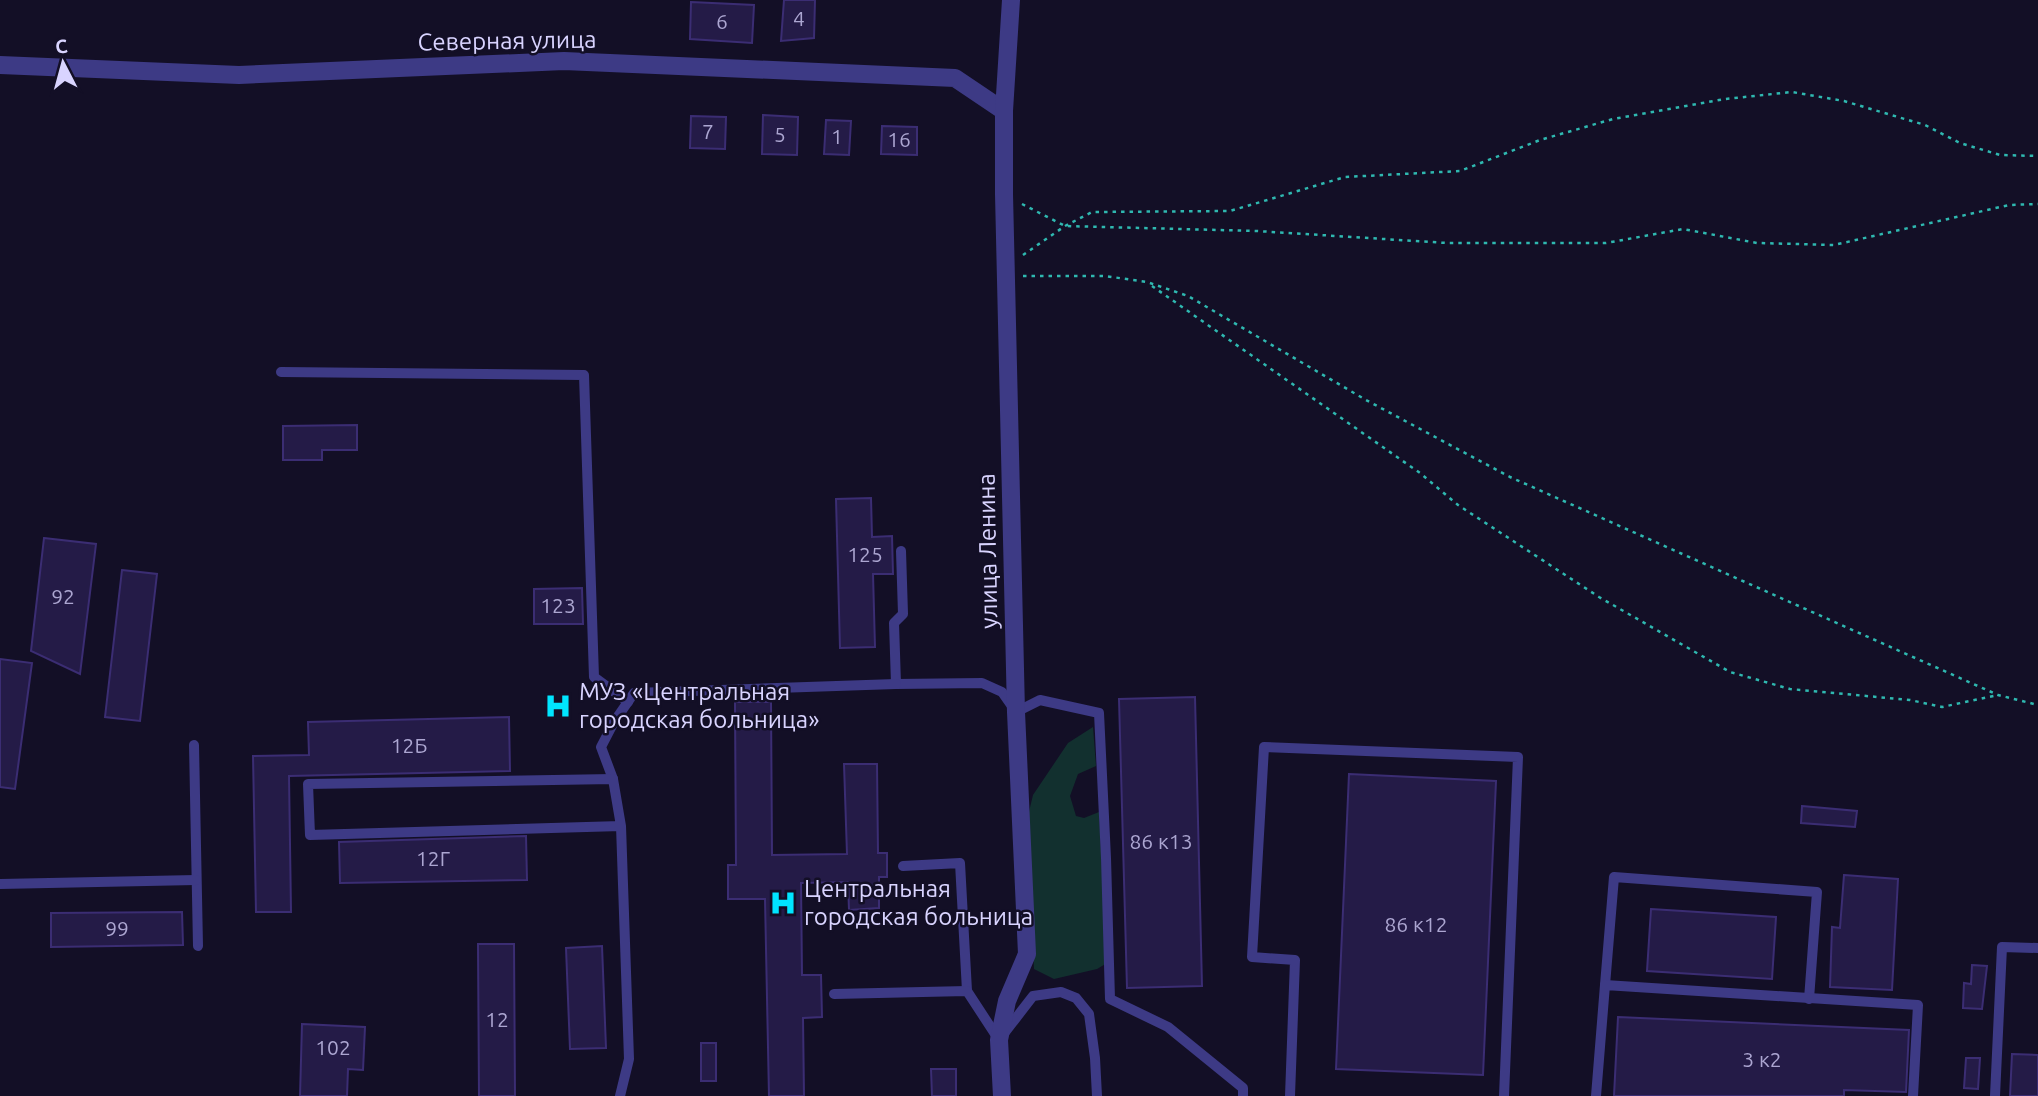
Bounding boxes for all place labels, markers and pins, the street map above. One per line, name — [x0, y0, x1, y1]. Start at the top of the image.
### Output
place label: МУЗ «Центральная городская больница» — [579, 678, 819, 733]
hospital icon: МУЗ «Центральная городская больница» — [543, 691, 573, 721]
place label: Центральная городская больница — [804, 875, 1033, 930]
hospital icon: Центральная городская больница — [768, 888, 798, 918]

